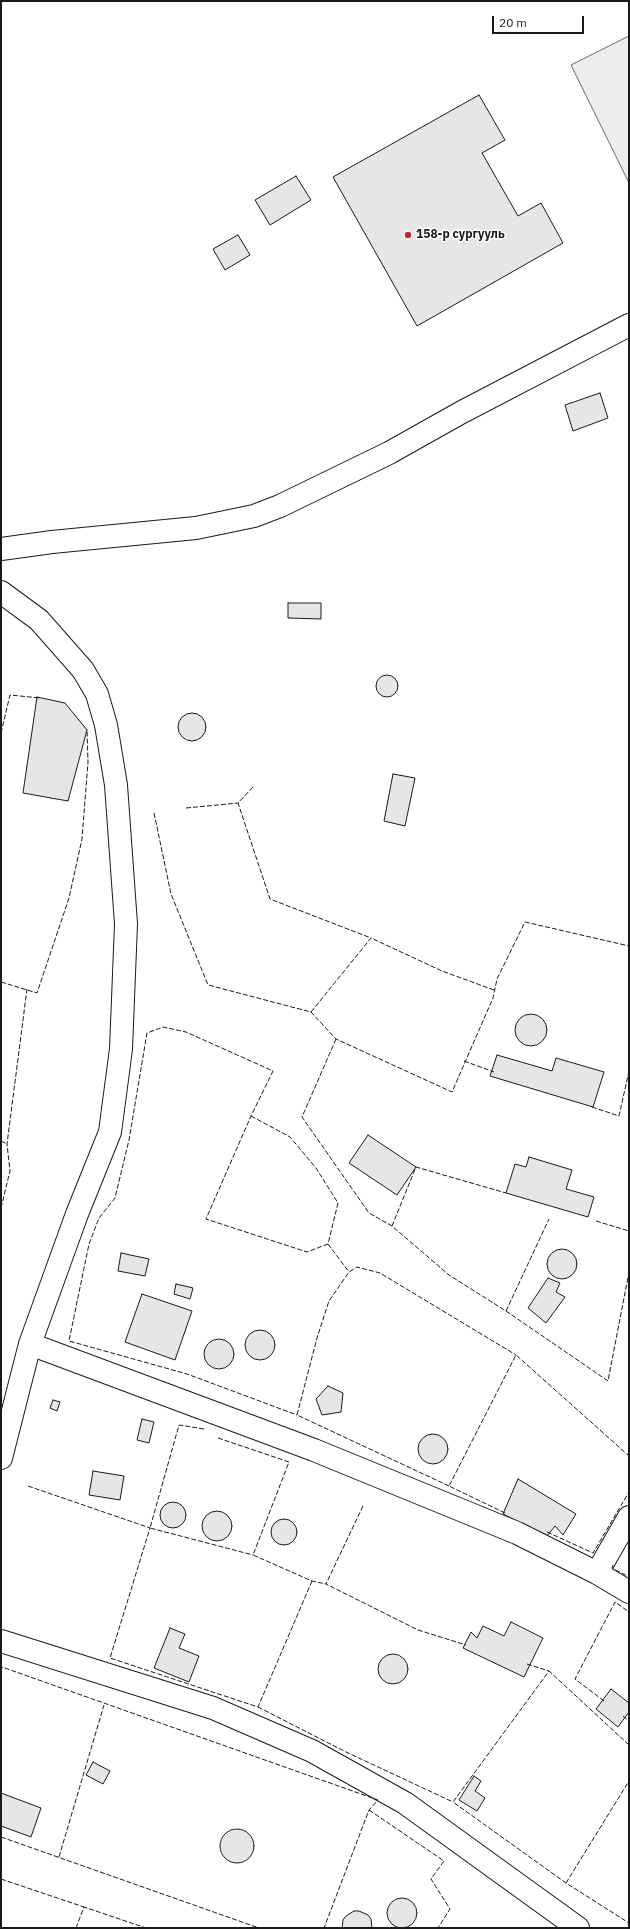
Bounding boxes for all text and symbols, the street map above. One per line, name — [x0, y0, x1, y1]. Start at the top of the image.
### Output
scale bar — [494, 8, 586, 34]
text: 20 m — [499, 15, 527, 30]
place label: 158-р сургууль — [416, 228, 505, 242]
marker: 158-р сургууль — [403, 230, 413, 240]

